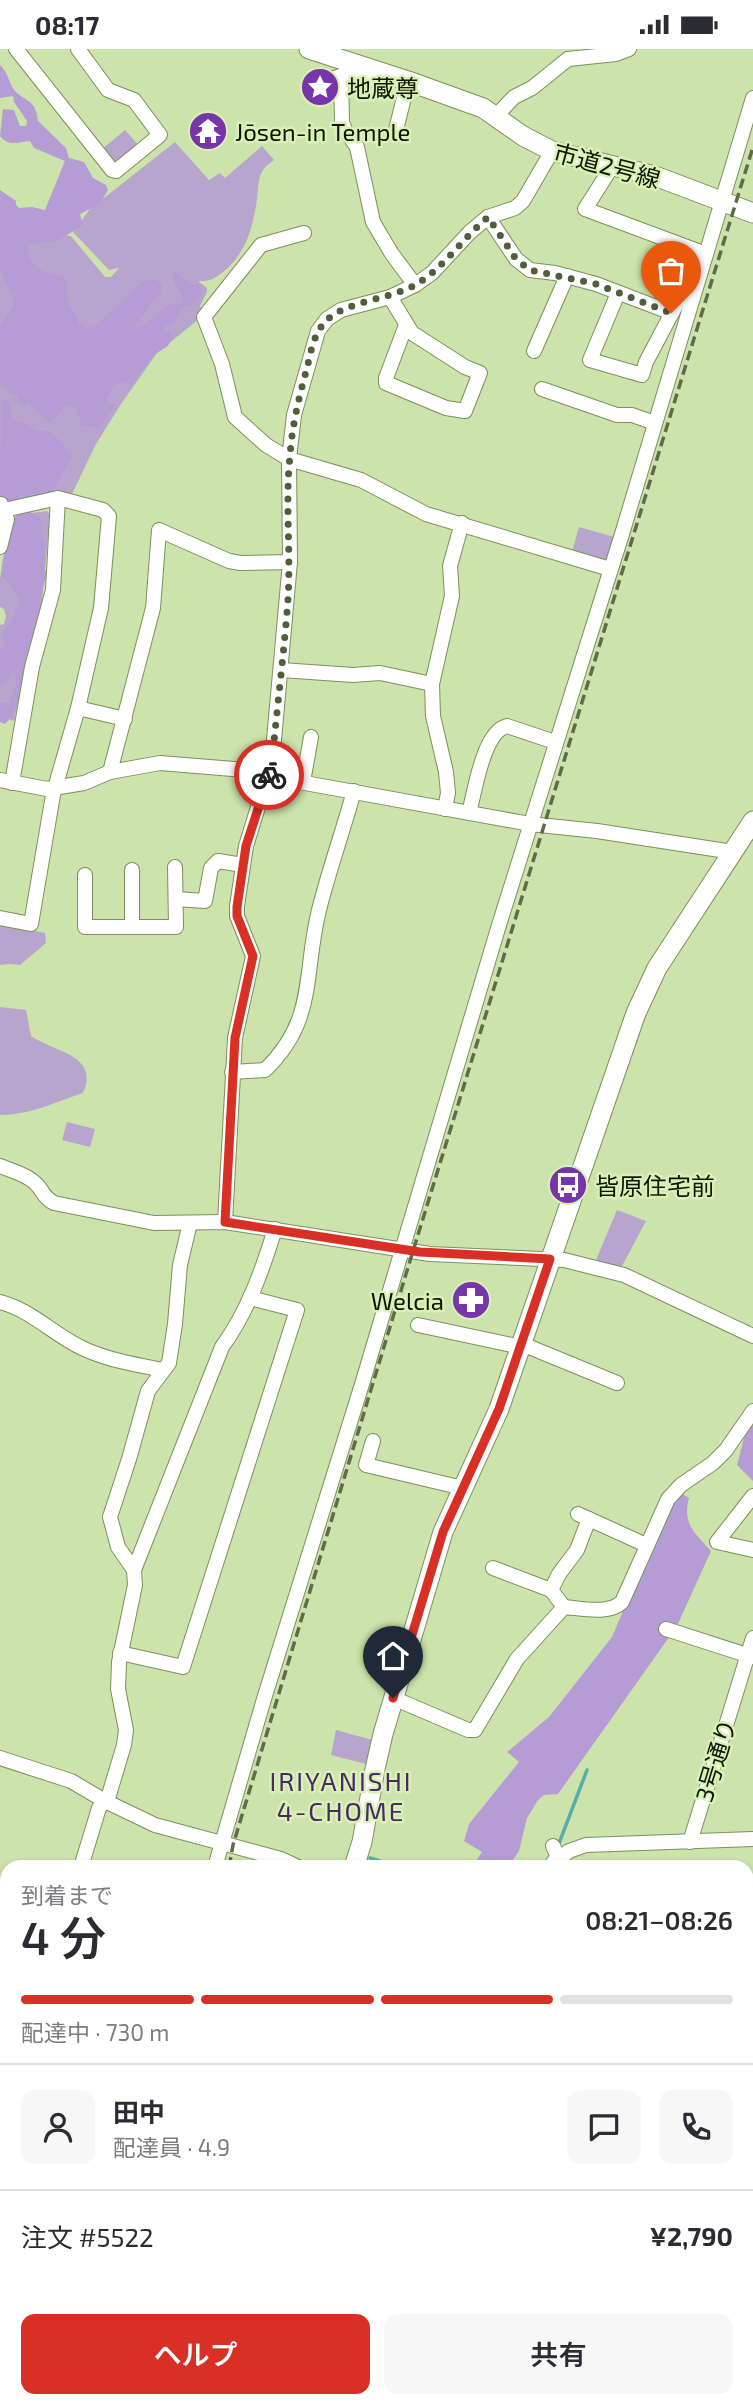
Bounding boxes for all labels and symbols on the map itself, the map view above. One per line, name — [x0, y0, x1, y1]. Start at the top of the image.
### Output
place icon: 地蔵尊 — [299, 66, 341, 108]
place label: 地蔵尊 — [347, 73, 419, 102]
temple icon: Jōsen-in Temple — [187, 110, 229, 152]
place label: Jōsen-in Temple — [235, 117, 410, 146]
street label: 市道2号線 — [550, 137, 664, 193]
pin — [641, 241, 701, 313]
courier — [234, 740, 304, 810]
bus stop icon: 皆原住宅前 — [547, 1164, 589, 1206]
place label: 皆原住宅前 — [595, 1171, 715, 1200]
pharmacy icon: Welcia — [450, 1279, 492, 1321]
place label: Welcia — [371, 1286, 444, 1315]
pin — [363, 1626, 423, 1698]
street label: 3号通り — [689, 1715, 741, 1805]
district label: IRIYANISHI 4-CHOME — [269, 1765, 413, 1826]

